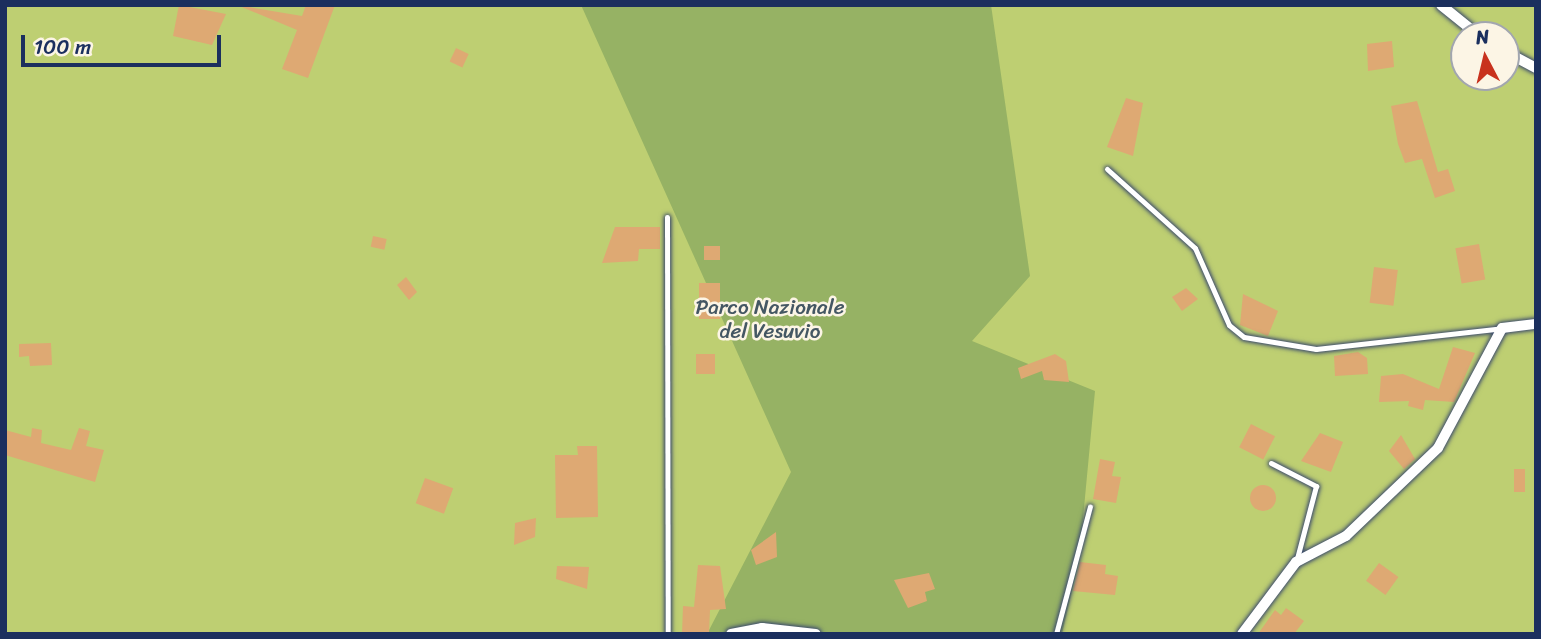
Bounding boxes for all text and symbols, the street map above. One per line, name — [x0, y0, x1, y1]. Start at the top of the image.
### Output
text: N — [1474, 19, 1491, 54]
scale bar — [24, 21, 224, 65]
north arrow — [1450, 21, 1520, 91]
text: 100 m — [34, 28, 91, 66]
park label: Parco Nazionale del Vesuvio — [696, 294, 844, 344]

